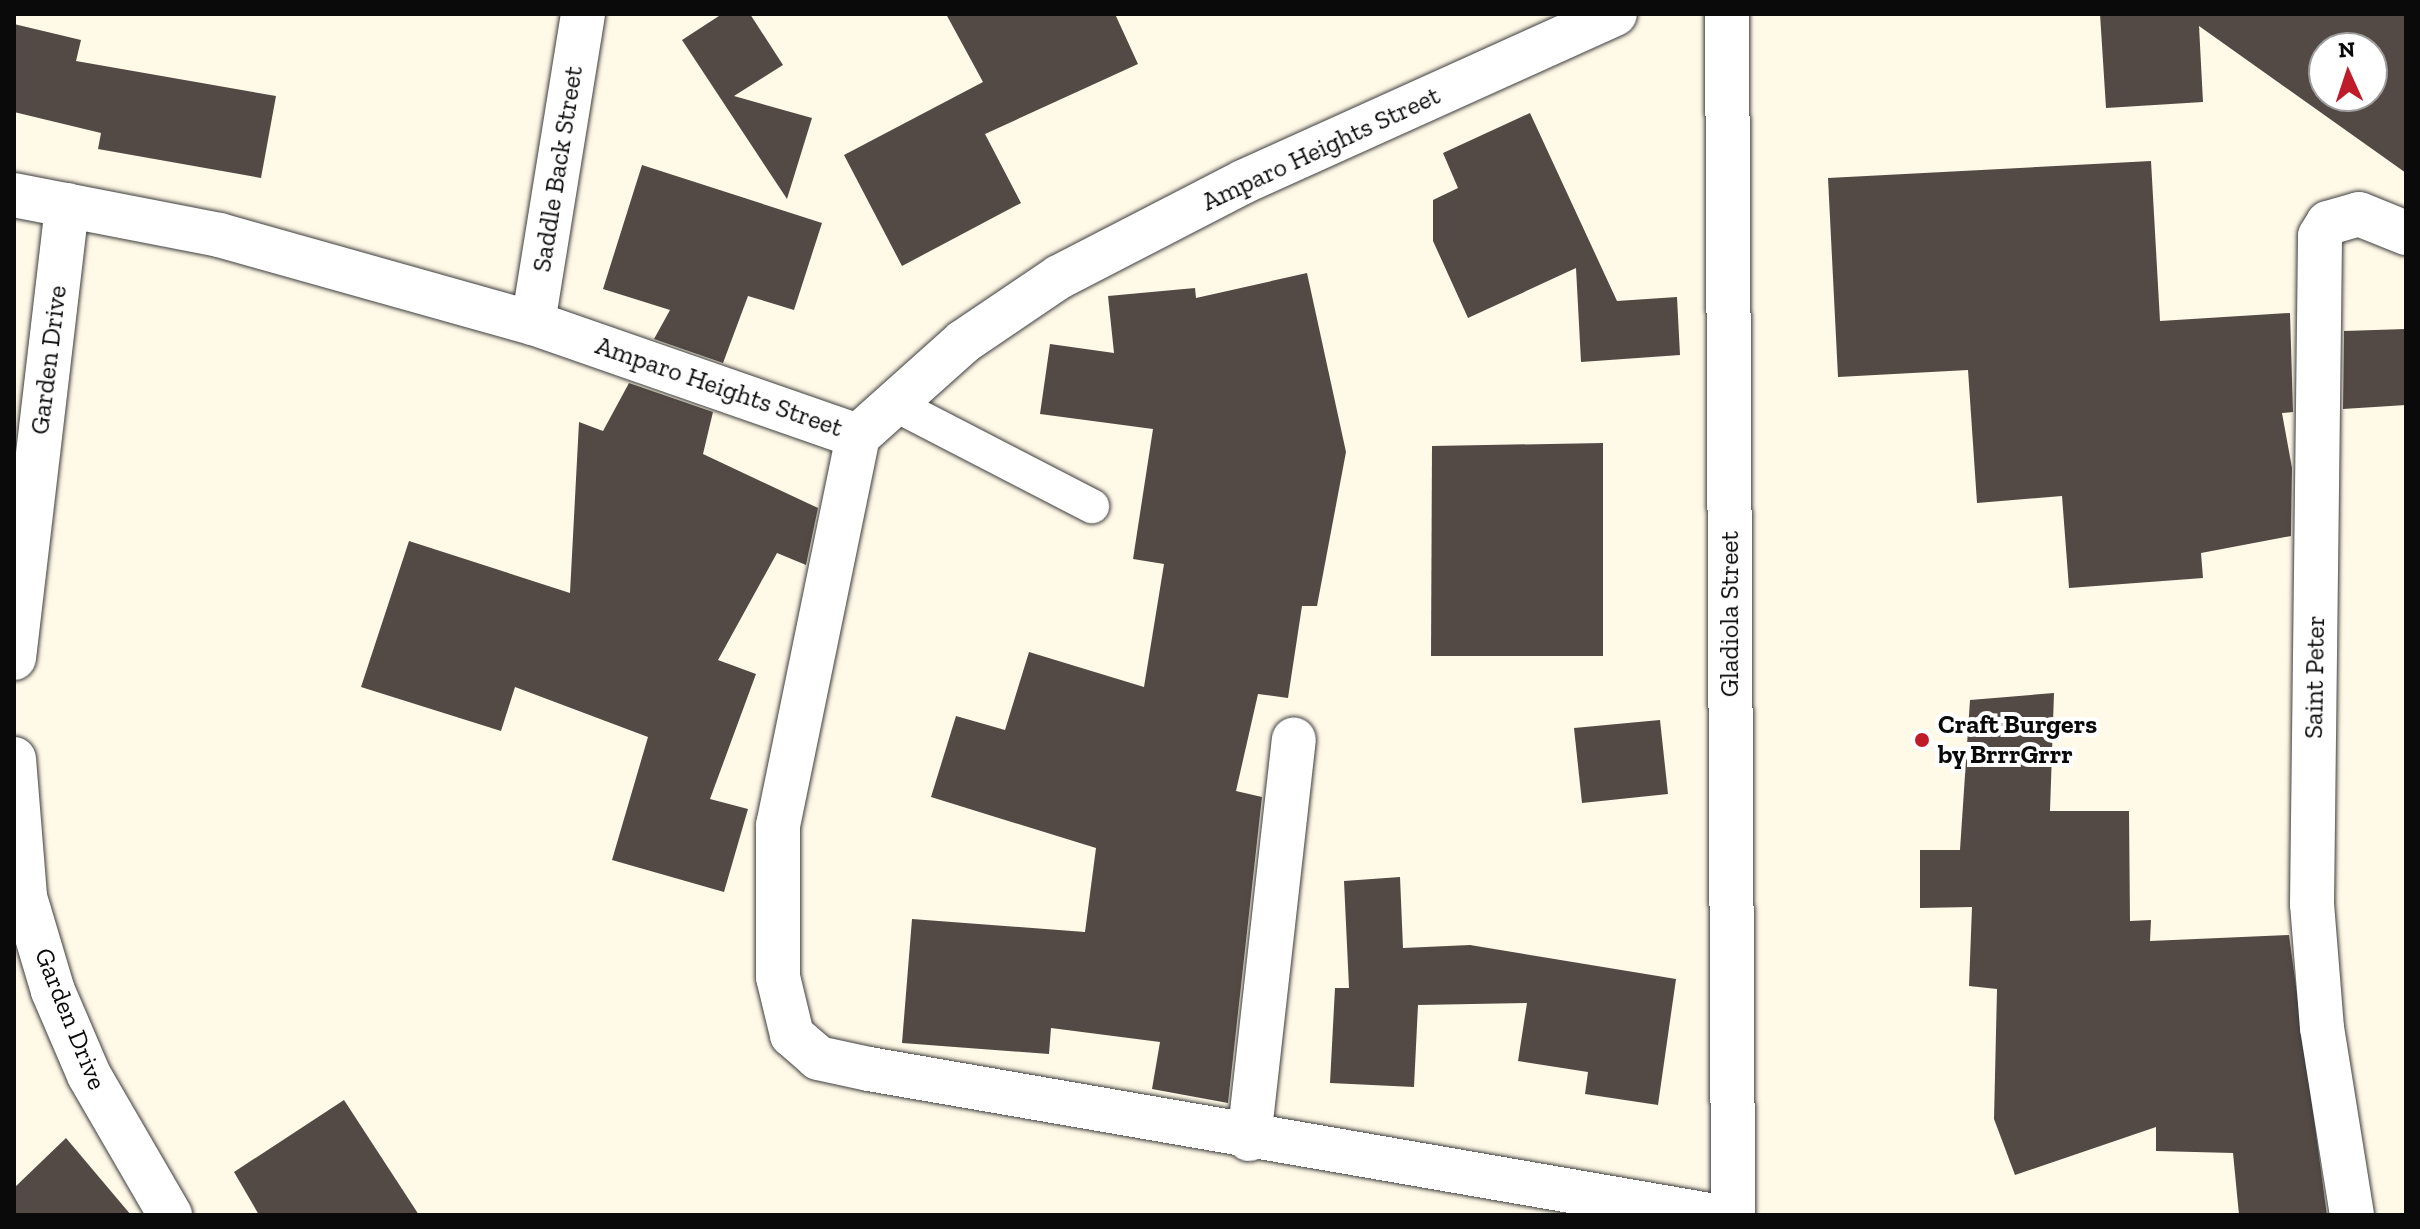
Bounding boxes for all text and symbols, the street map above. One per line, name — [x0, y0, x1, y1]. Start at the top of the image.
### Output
north arrow — [2308, 32, 2388, 112]
text: N — [2338, 36, 2356, 63]
street label: Saddle Back Street — [526, 64, 590, 274]
street label: Amparo Heights Street — [1197, 80, 1445, 218]
street label: Garden Drive — [24, 284, 74, 436]
street label: Amparo Heights Street — [591, 330, 847, 444]
street label: Gladiola Street — [1714, 531, 1746, 697]
street label: Saint Peter — [2298, 615, 2332, 739]
place label: Craft Burgers by BrrrGrrr — [1938, 709, 2097, 770]
marker: Craft Burgers by BrrrGrrr — [1913, 731, 1931, 749]
street label: Garden Drive — [27, 944, 113, 1094]

